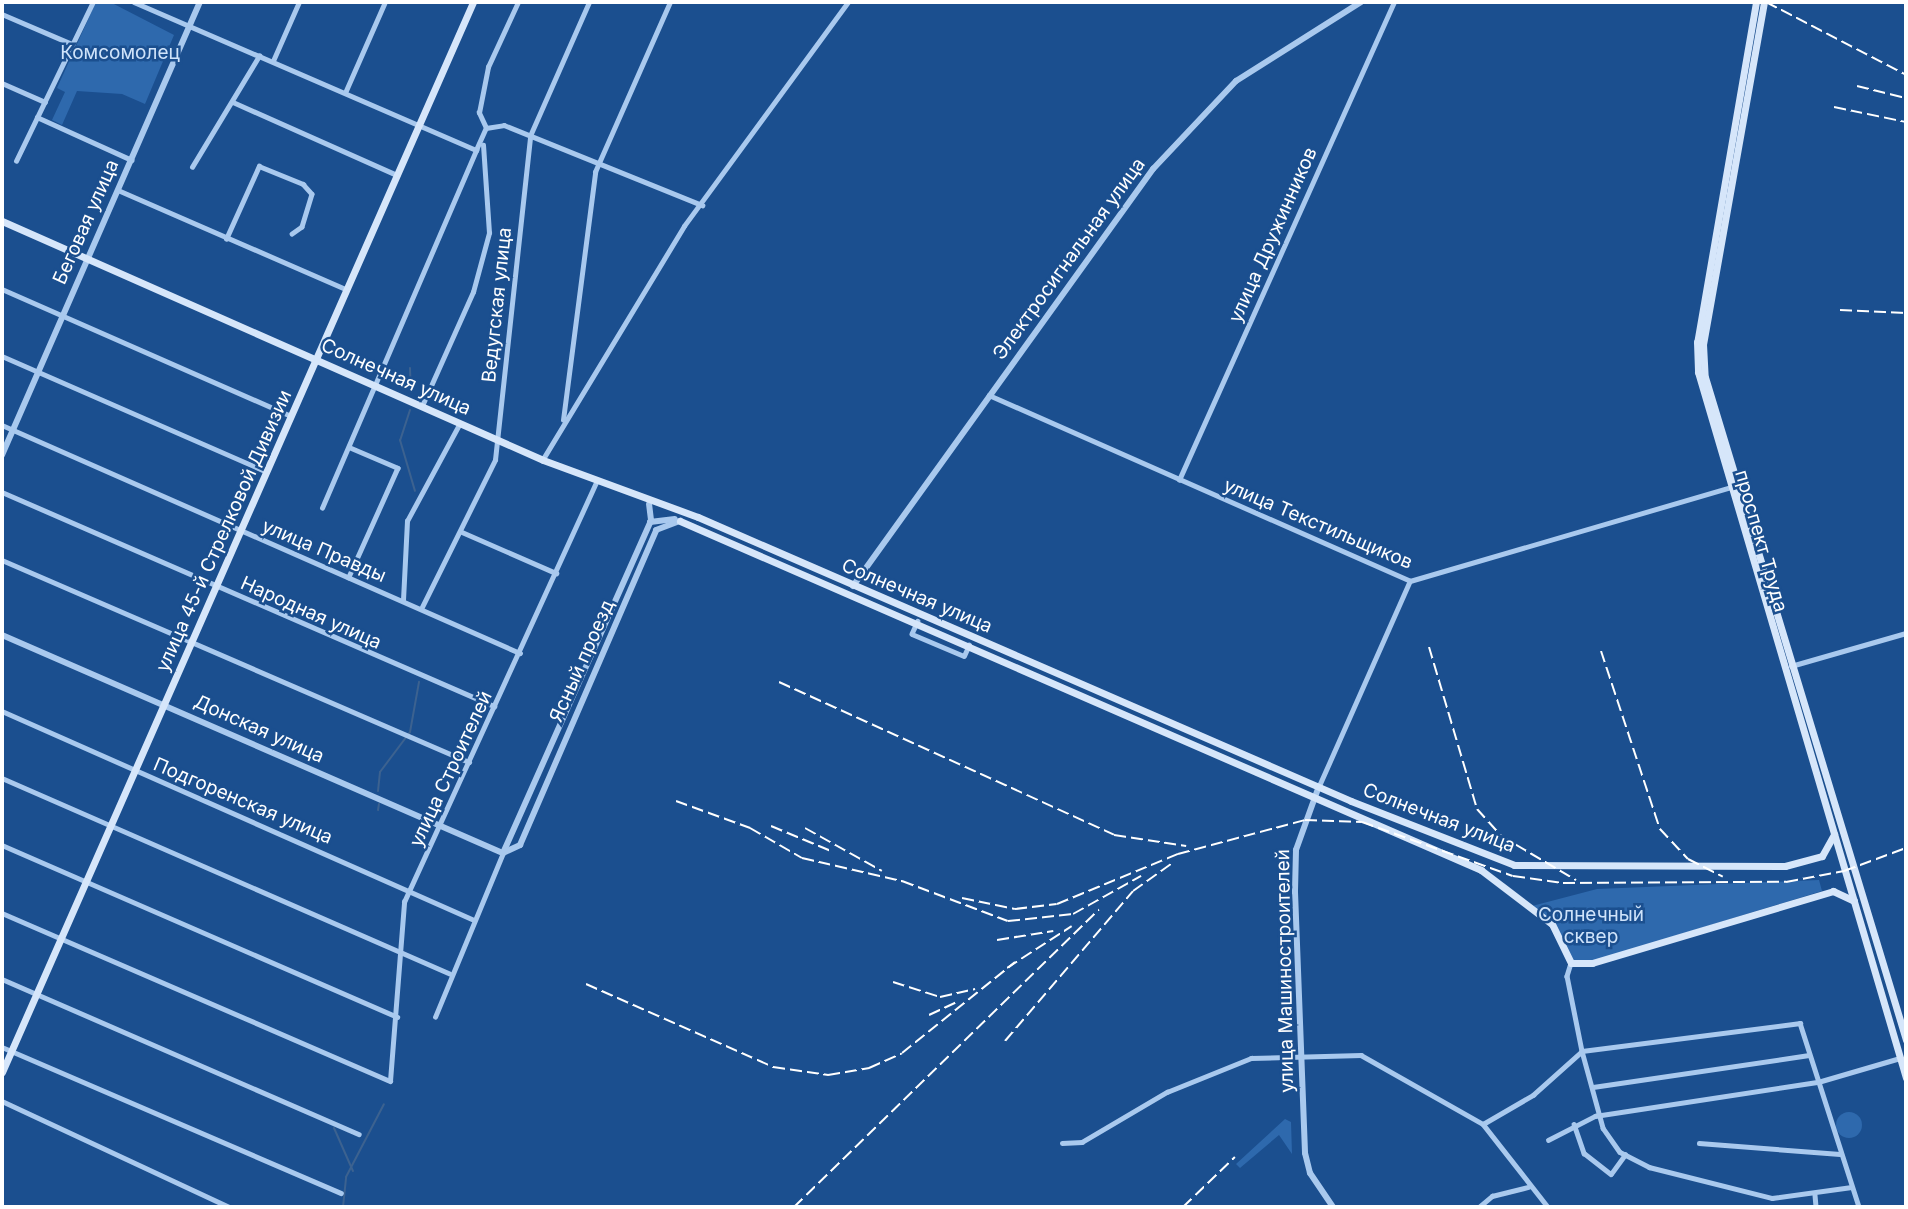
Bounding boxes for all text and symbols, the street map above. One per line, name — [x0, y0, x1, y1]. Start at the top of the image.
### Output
park label: Комсомолец — [60, 42, 180, 64]
street label: улица Дружинников — [1224, 144, 1322, 326]
street label: Электросигнальная улица — [988, 154, 1150, 364]
street label: Беговая улица — [48, 156, 124, 288]
street label: Ведугская улица — [478, 226, 516, 384]
street label: Солнечная улица — [318, 334, 474, 420]
street label: улица 45-й Стрелковой Дивизии — [151, 387, 297, 675]
street label: проспект Труда — [1730, 467, 1792, 615]
street label: улица Текстильщиков — [1220, 474, 1416, 574]
street label: улица Правды — [259, 515, 389, 587]
street label: Солнечная улица — [838, 554, 996, 638]
street label: Народная улица — [237, 572, 385, 654]
street label: Ясный проезд — [545, 596, 619, 726]
street label: улица Строителей — [405, 687, 497, 851]
street label: Донская улица — [190, 690, 328, 768]
street label: Подгоренская улица — [150, 753, 336, 849]
street label: Солнечная улица — [1360, 778, 1518, 858]
street label: улица Машиностроителей — [1271, 849, 1299, 1093]
park label: Солнечный сквер — [1538, 904, 1644, 948]

